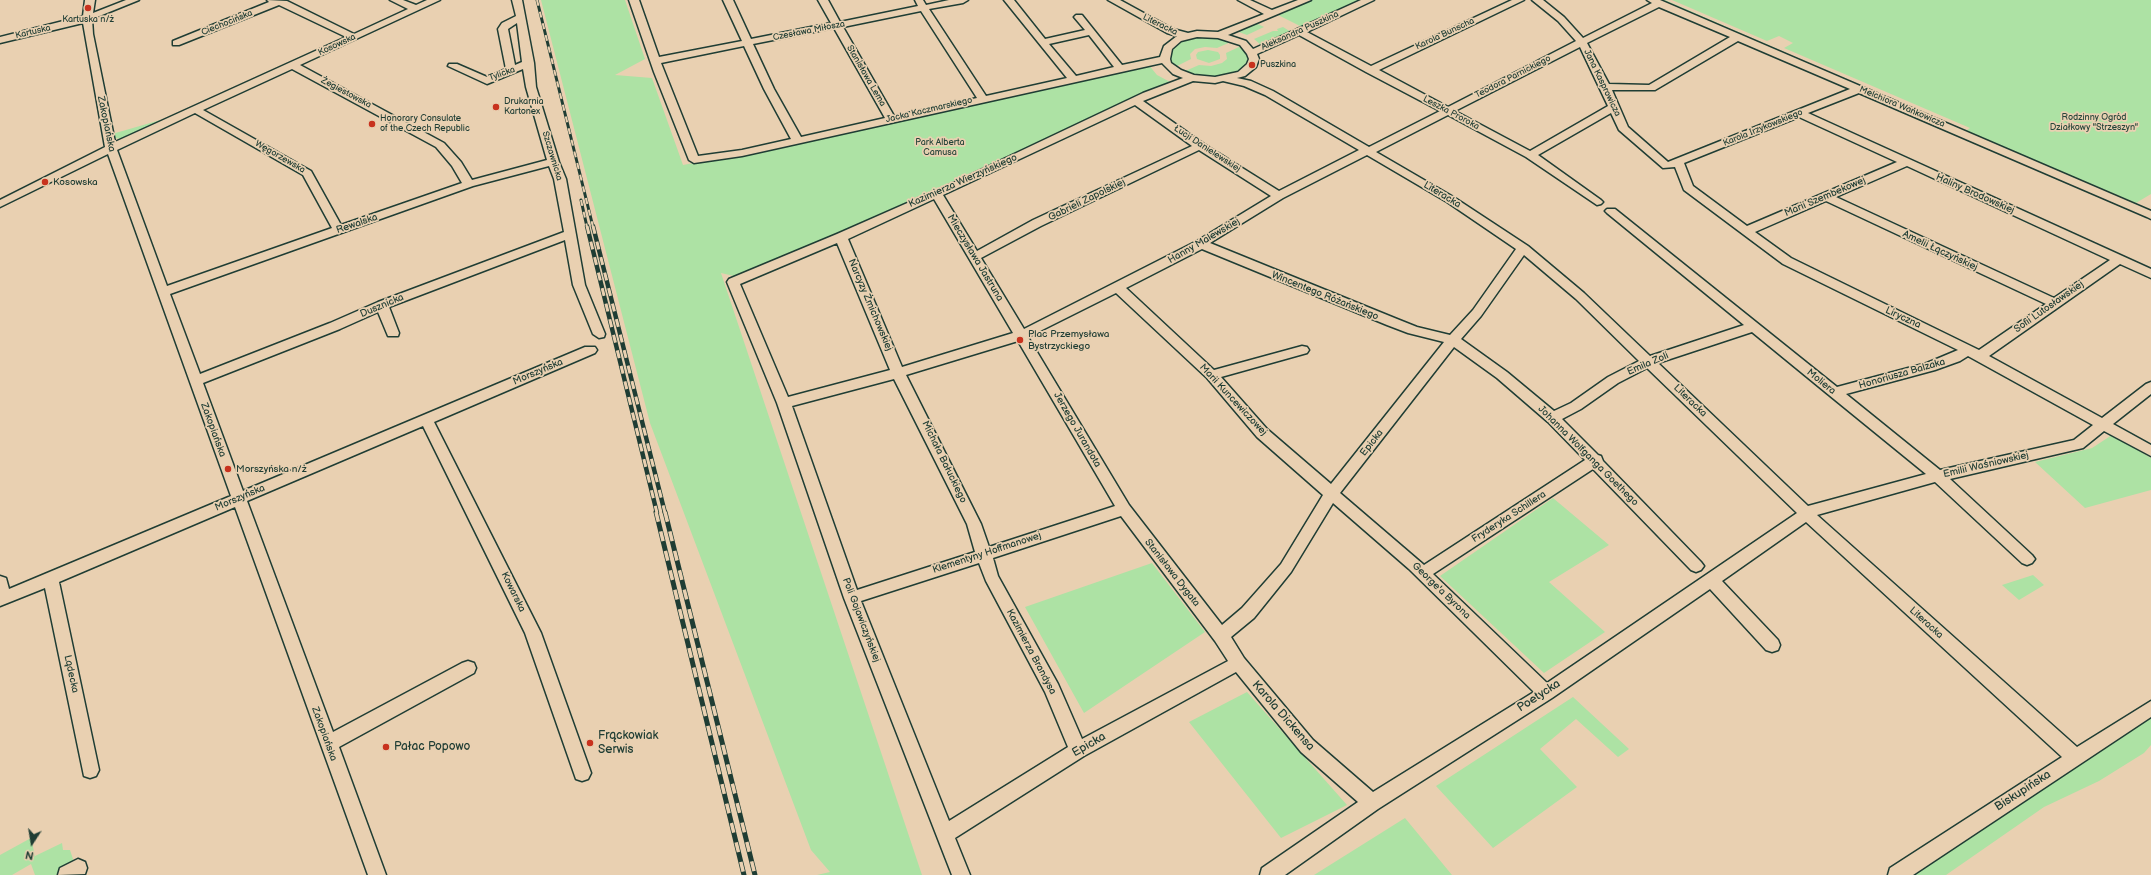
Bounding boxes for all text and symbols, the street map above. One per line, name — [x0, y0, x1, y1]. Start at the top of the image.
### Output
marker: Kartuska n/ż — [83, 3, 93, 13]
street label: Ciechocińska — [200, 8, 254, 38]
street label: Aleksandra Puszkina — [1260, 9, 1340, 53]
street label: Literacka — [1141, 12, 1179, 38]
place label: Kartuska n/ż — [62, 15, 114, 25]
street label: Karola Bunscha — [1414, 16, 1476, 52]
street label: Czesława Miłosza — [772, 19, 846, 43]
street label: Kartuska — [14, 23, 52, 41]
street label: Kosowska — [317, 32, 357, 58]
street label: Stanisława Lema — [844, 44, 888, 108]
street label: Jana Kasprowicza — [1581, 48, 1623, 118]
street label: Teodora Parnickiego — [1473, 53, 1553, 101]
marker: Puszkina — [1247, 60, 1257, 70]
place label: Puszkina — [1260, 60, 1296, 70]
street label: Tylicka — [487, 64, 517, 84]
street label: Żegiestowska — [319, 75, 373, 111]
street label: Melchiora Wańkowicza — [1858, 84, 1946, 130]
street label: Leszka Proroka — [1421, 94, 1481, 132]
street label: Zakopiańska — [94, 95, 118, 153]
street label: Jacka Kaczmarskiego — [885, 95, 973, 125]
place label: Drukarnia Kartonex — [504, 97, 544, 118]
marker: Drukarnia Kartonex — [491, 102, 501, 112]
street label: Karola Irzykowskiego — [1722, 107, 1804, 149]
park label: Rodzinny Ogród Działkowy "Strzeszyn" — [2050, 113, 2138, 134]
place label: Honorary Consulate of the Czech Republic — [380, 114, 470, 135]
marker: Honorary Consulate of the Czech Republic — [367, 119, 377, 129]
street label: Łucji Danielewskiej — [1172, 123, 1242, 175]
street label: Szczawnicka — [539, 130, 565, 182]
street label: Węgorzewska — [253, 138, 307, 176]
park label: Park Alberta Camusa — [915, 138, 965, 159]
street label: Kazimierza Wierzyńskiego — [907, 152, 1019, 210]
street label: Haliny Brodowskiej — [1934, 171, 2016, 217]
street label: Marii Szembekowej — [1783, 174, 1867, 220]
place label: Kosowska — [53, 176, 98, 188]
street label: Gabrieli Zapolskiej — [1047, 176, 1127, 224]
marker: Kosowska — [40, 177, 50, 187]
street label: Literacka — [1421, 179, 1463, 211]
street label: Rewalska — [335, 211, 379, 237]
street label: Mieczysława Jastruna — [944, 212, 1006, 304]
street label: Hanny Malewskiej — [1166, 216, 1242, 266]
street label: Amelii Łączyńskiej — [1900, 228, 1980, 274]
street label: Narcyzy Żmichowskiej — [845, 257, 895, 353]
street label: Wincentego Różańskiego — [1270, 269, 1380, 323]
street label: Sofii Lutosławskiej — [2012, 278, 2086, 336]
street label: Dusznicka — [358, 291, 406, 321]
street label: Liryczna — [1883, 305, 1923, 331]
place label: Plac Przemysława Bystrzyckiego — [1028, 328, 1109, 352]
marker: Plac Przemysława Bystrzyckiego — [1015, 335, 1025, 345]
street label: Emila Zoli — [1625, 350, 1671, 378]
street label: Morszyńska — [511, 356, 565, 388]
street label: Honoriusza Balzaka — [1857, 356, 1947, 392]
street label: Marii Kuncewiczowej — [1197, 362, 1269, 438]
street label: Moliera — [1804, 367, 1838, 397]
street label: Literacka — [1671, 382, 1709, 420]
street label: Jerzego Jurandota — [1051, 390, 1103, 470]
street label: Zakopiańska — [198, 401, 228, 459]
street label: Johanna Wolfganga Goethego — [1535, 403, 1641, 509]
street label: Michała Bałuckiego — [919, 419, 969, 505]
street label: Epicka — [1358, 427, 1386, 459]
street label: Emilii Waśniowskiej — [1942, 449, 2030, 481]
place label: Morszyńska n/ż — [236, 463, 307, 475]
marker: Morszyńska n/ż — [223, 464, 233, 474]
street label: Morszyńska — [213, 482, 267, 514]
street label: Fryderyka Schillera — [1470, 488, 1548, 546]
street label: Klementyny Hoffmanowej — [931, 530, 1043, 576]
street label: Stanisława Dygata — [1142, 537, 1202, 609]
street label: George'a Byrona — [1409, 560, 1473, 622]
street label: Kowarska — [498, 570, 528, 614]
street label: Poli Gojawiczyńskiej — [839, 576, 883, 664]
street label: Literacka — [1907, 605, 1945, 641]
street label: Kazimierza Brandysa — [1003, 607, 1059, 697]
street label: Lądecka — [61, 654, 81, 694]
street label: Poetycka — [1515, 677, 1563, 715]
street label: Karola Dickensa — [1249, 678, 1317, 754]
street label: Zakopiańska — [309, 705, 339, 763]
place label: Frąckowiak Serwis — [598, 729, 658, 757]
street label: Epicka — [1070, 730, 1108, 760]
marker: Frąckowiak Serwis — [585, 738, 595, 748]
place label: Pałac Popowo — [394, 740, 470, 754]
marker: Pałac Popowo — [381, 742, 391, 752]
street label: Biskupińska — [1992, 767, 2054, 815]
north arrow — [12, 823, 52, 863]
text: N — [24, 848, 35, 862]

